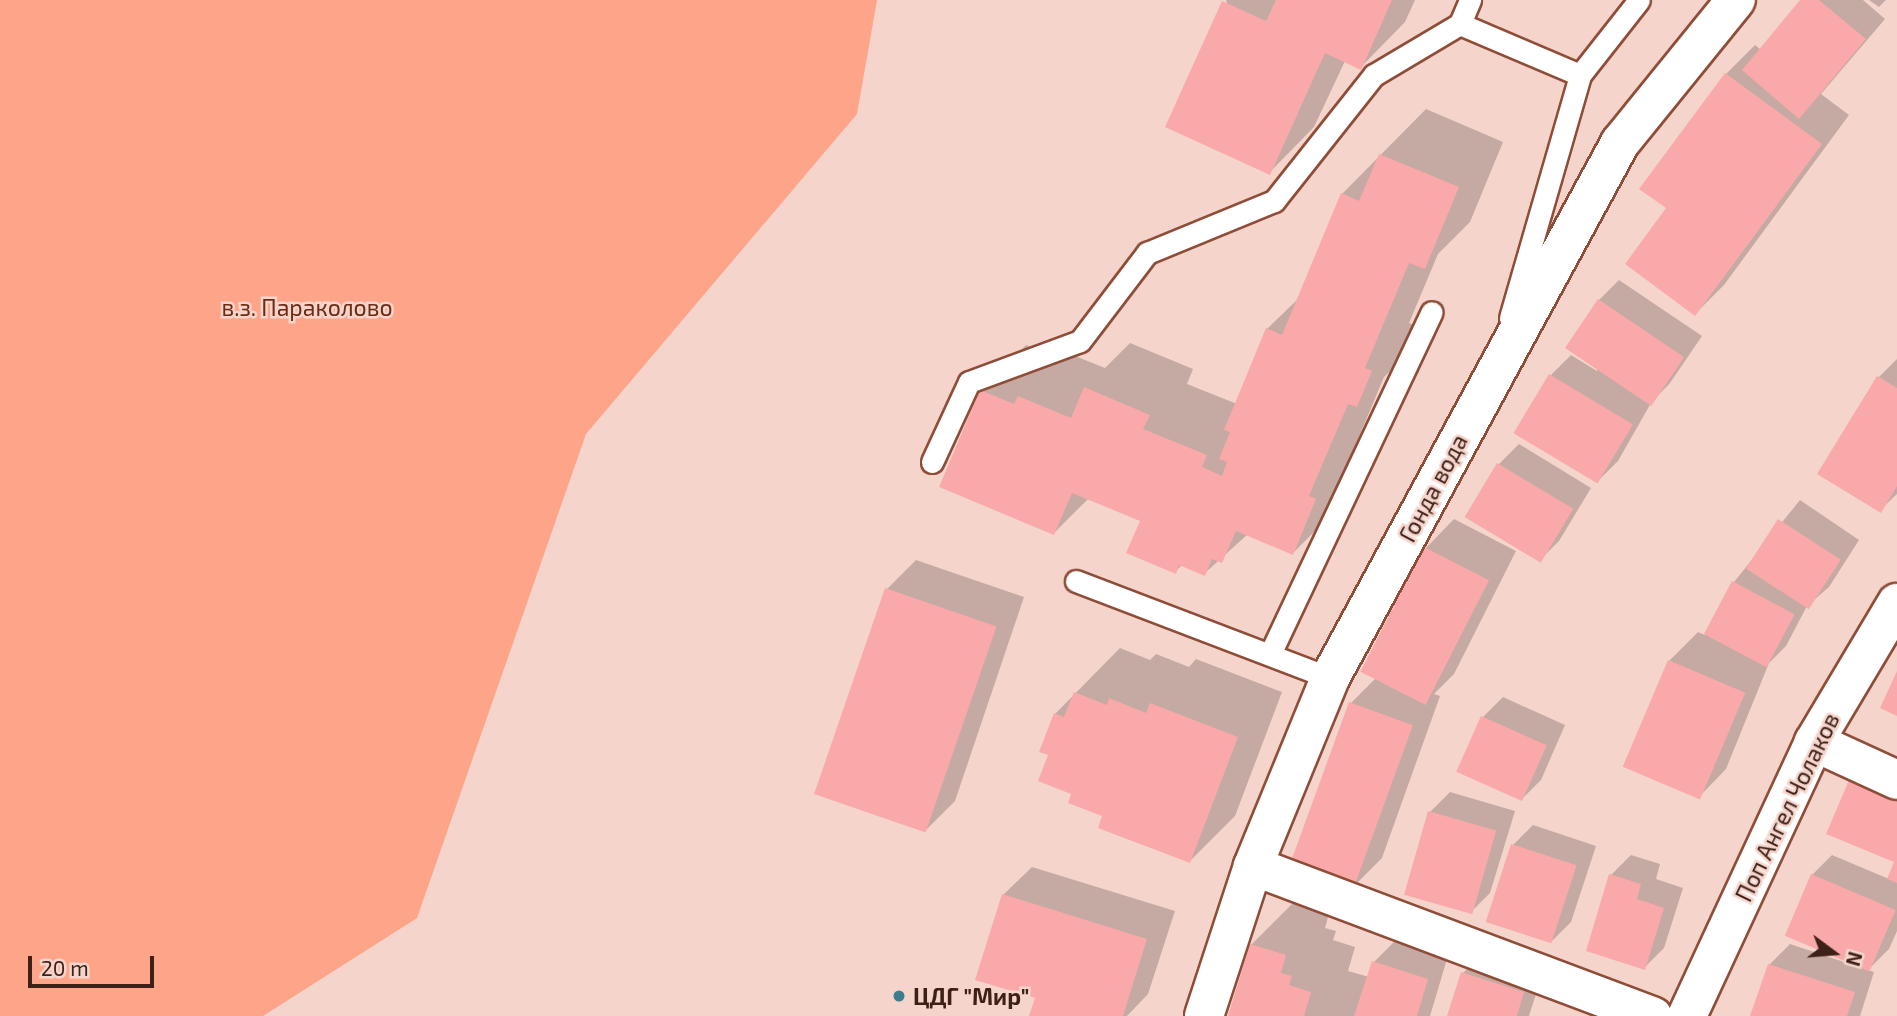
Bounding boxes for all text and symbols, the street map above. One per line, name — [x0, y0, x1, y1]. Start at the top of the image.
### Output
park label: в.з. Параколово — [221, 293, 393, 321]
street label: Гонда вода — [1393, 429, 1473, 547]
street label: Поп Ангел Чолаков — [1729, 708, 1845, 906]
north arrow — [1799, 918, 1869, 988]
scale bar — [32, 942, 158, 986]
text: N — [1842, 949, 1868, 969]
text: 20 m — [41, 955, 89, 980]
place label: ЦДГ "Мир" — [913, 982, 1029, 1010]
marker: ЦДГ "Мир" — [891, 988, 907, 1004]

